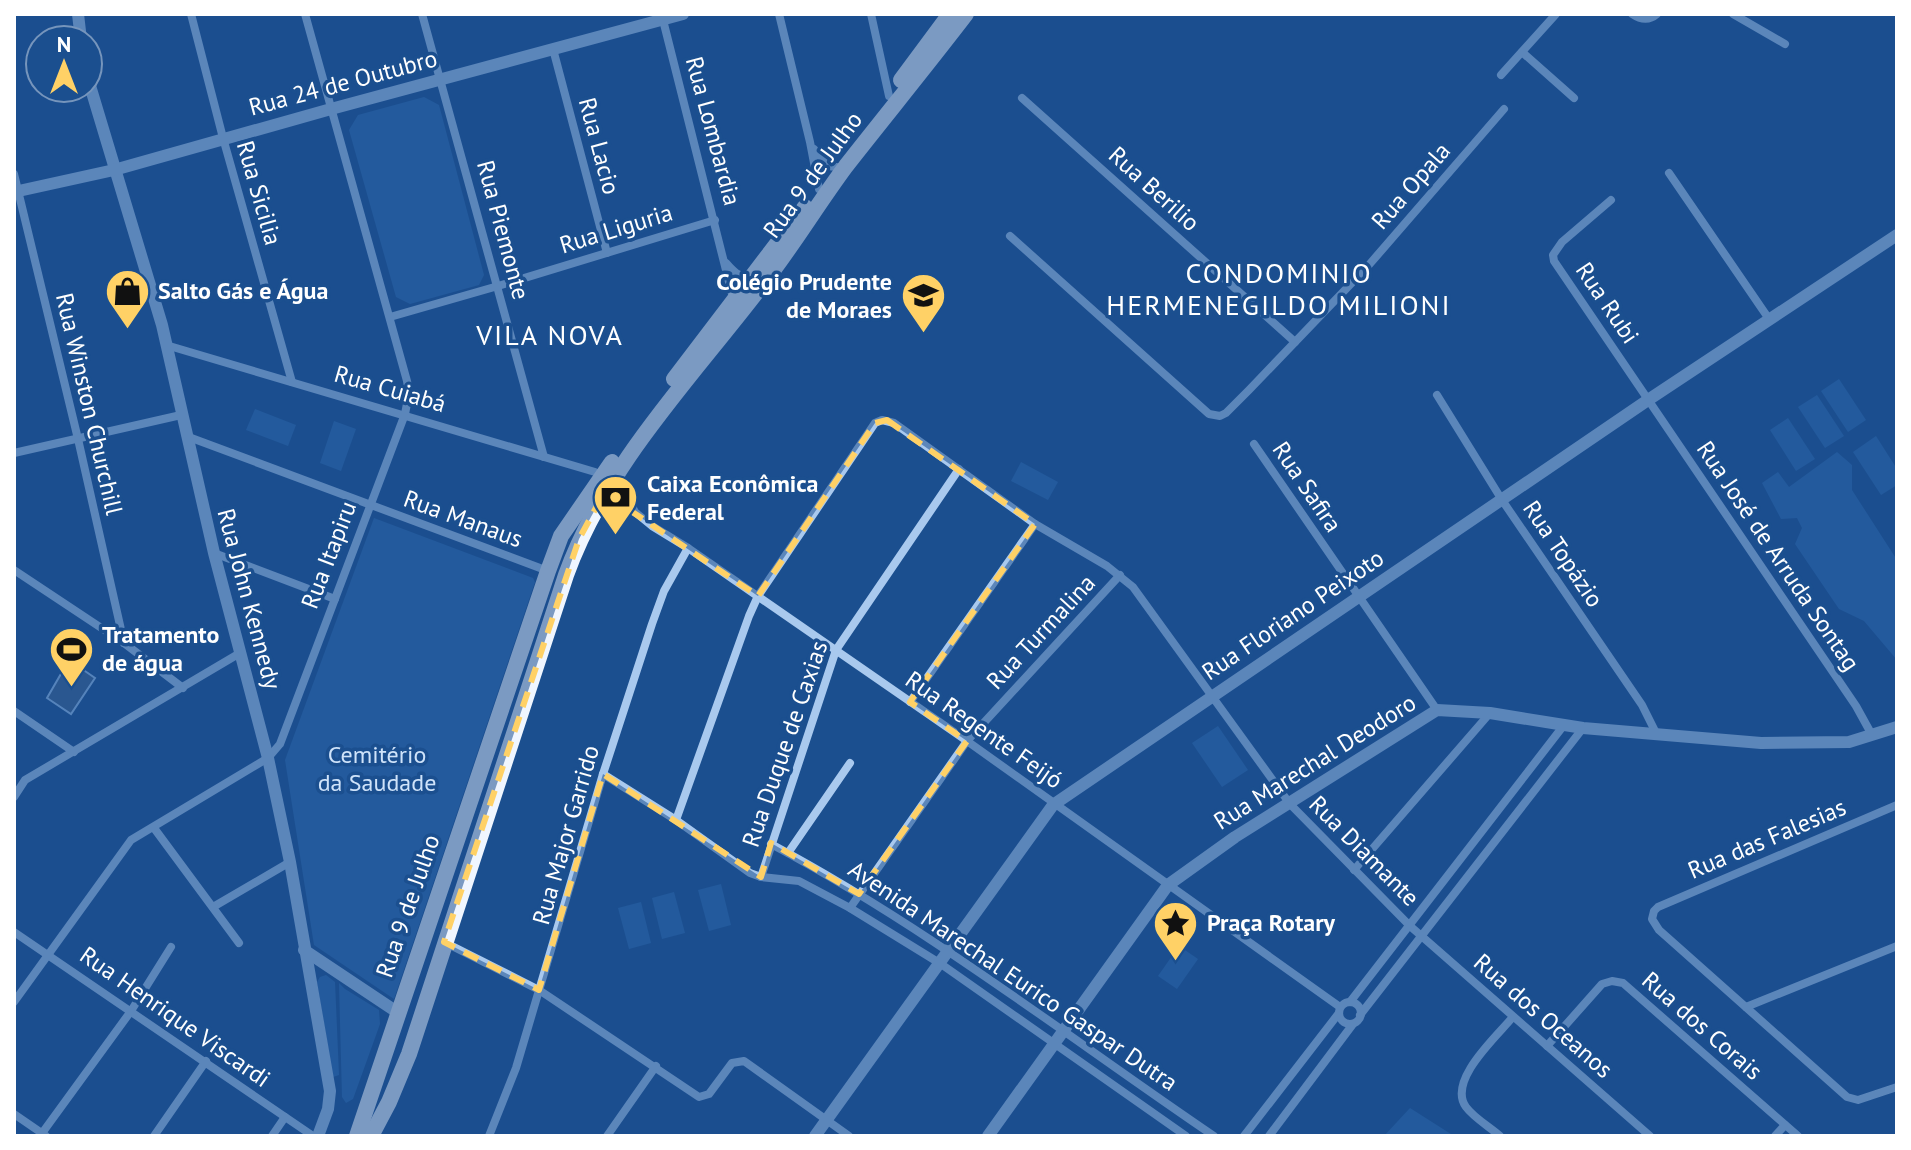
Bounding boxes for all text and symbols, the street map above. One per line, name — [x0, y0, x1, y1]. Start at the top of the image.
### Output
north arrow — [24, 24, 104, 104]
text: N — [57, 30, 71, 58]
street label: Rua 24 de Outubro — [245, 42, 440, 123]
street label: Rua Lombardia — [679, 53, 748, 209]
street label: Rua Lacio — [572, 94, 627, 198]
street label: Rua 9 de Julho — [756, 105, 869, 244]
street label: Rua Opala — [1364, 136, 1457, 236]
street label: Rua Sicilia — [230, 137, 289, 249]
street label: Rua Berilio — [1102, 140, 1206, 238]
street label: Rua Piemonte — [470, 157, 537, 303]
street label: Rua Liguria — [556, 197, 676, 260]
district label: CONDOMINIO HERMENEGILDO MILIONI — [1106, 254, 1452, 323]
street label: Rua Rubi — [1569, 256, 1646, 349]
place label: Colégio Prudente de Moraes — [716, 266, 892, 325]
shop icon: Salto Gás e Água — [103, 267, 151, 330]
school or university icon: Colégio Prudente de Moraes — [899, 272, 947, 335]
place label: Salto Gás e Água — [158, 275, 328, 306]
street label: Rua Winston Churchill — [49, 290, 130, 518]
district label: VILA NOVA — [475, 316, 624, 353]
street label: Rua Cuiabá — [331, 358, 450, 419]
street label: Rua Safira — [1266, 435, 1349, 538]
street label: Rua José de Arruda Sontag — [1690, 435, 1867, 677]
place label: Caixa Econômica Federal — [647, 468, 819, 527]
bank icon: Caixa Econômica Federal — [592, 474, 640, 537]
street label: Rua Manaus — [399, 483, 527, 554]
street label: Rua Topázio — [1516, 494, 1611, 613]
street label: Rua Itapiru — [294, 497, 363, 613]
street label: Rua John Kennedy — [210, 505, 289, 693]
street label: Rua Floriano Peixoto — [1196, 542, 1390, 687]
street label: Rua Turmalina — [979, 568, 1102, 696]
place label: Tratamento de água — [102, 619, 220, 678]
sports icon: Tratamento de água — [47, 625, 95, 688]
street label: Rua Duque de Caxias — [735, 637, 834, 851]
street label: Rua Regente Feijó — [899, 664, 1069, 795]
street label: Rua Marechal Deodoro — [1208, 687, 1422, 836]
park label: Cemitério da Saudade — [318, 739, 436, 798]
street label: Rua Major Garrido — [525, 742, 606, 928]
street label: Rua Diamante — [1303, 789, 1426, 912]
street label: Rua das Falesias — [1683, 791, 1850, 886]
street label: Rua 9 de Julho — [369, 830, 446, 981]
street label: Avenida Marechal Eurico Gaspar Dutra — [843, 854, 1184, 1098]
place icon: Praça Rotary — [1152, 899, 1200, 962]
place label: Praça Rotary — [1207, 907, 1336, 938]
street label: Rua Henrique Viscardi — [74, 939, 277, 1094]
street label: Rua dos Oceanos — [1467, 947, 1619, 1085]
street label: Rua dos Corais — [1636, 965, 1769, 1086]

